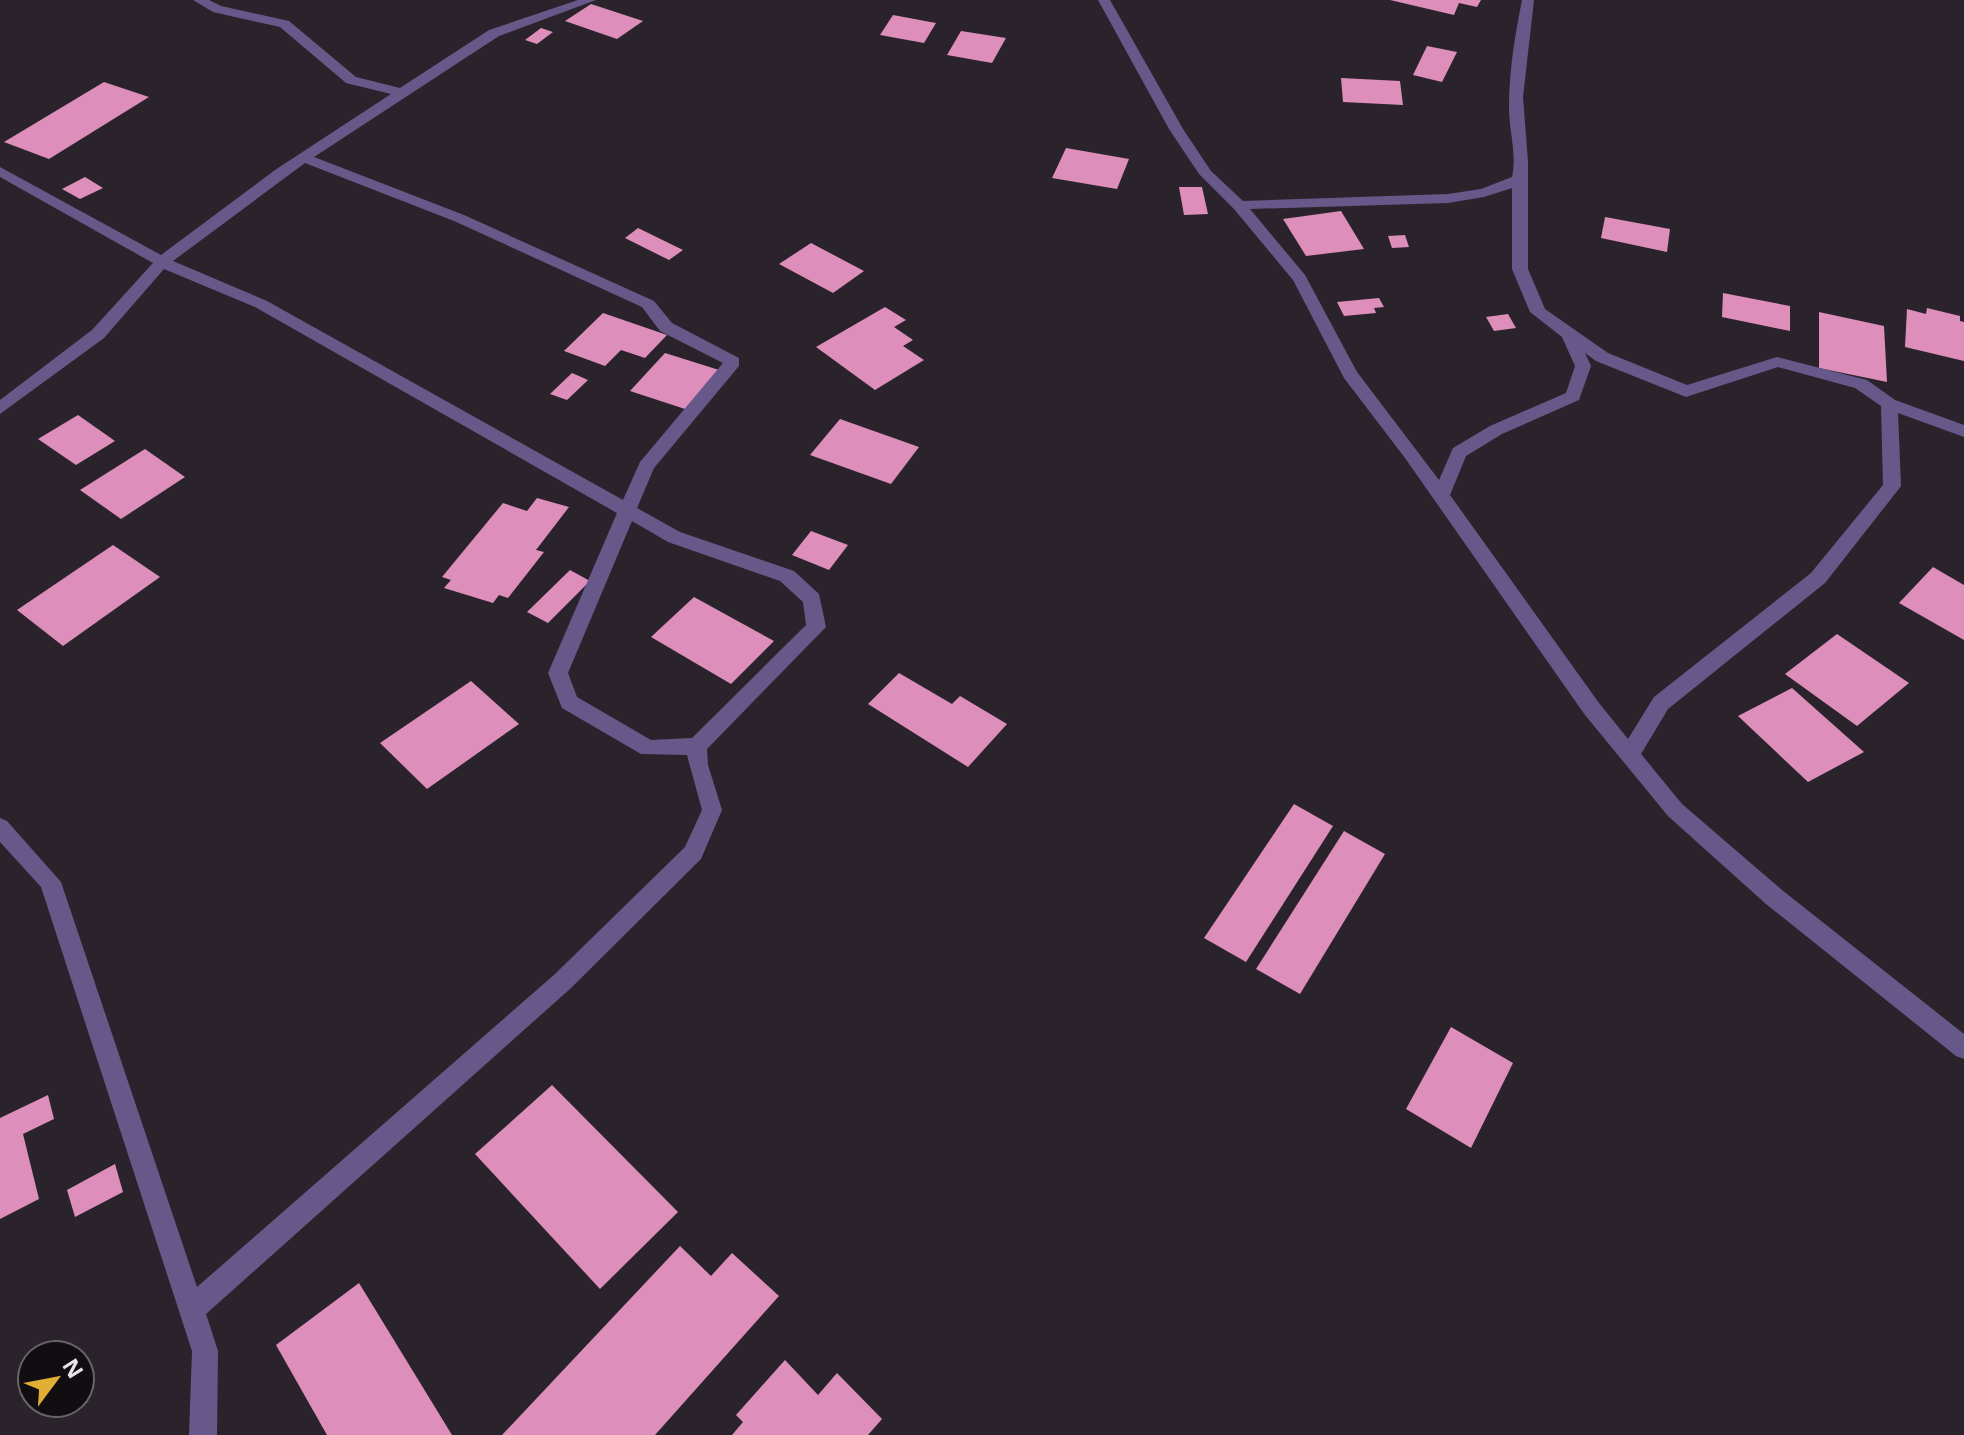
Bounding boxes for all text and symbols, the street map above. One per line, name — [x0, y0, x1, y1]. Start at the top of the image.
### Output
north arrow — [16, 1339, 96, 1419]
text: N — [56, 1352, 91, 1383]

